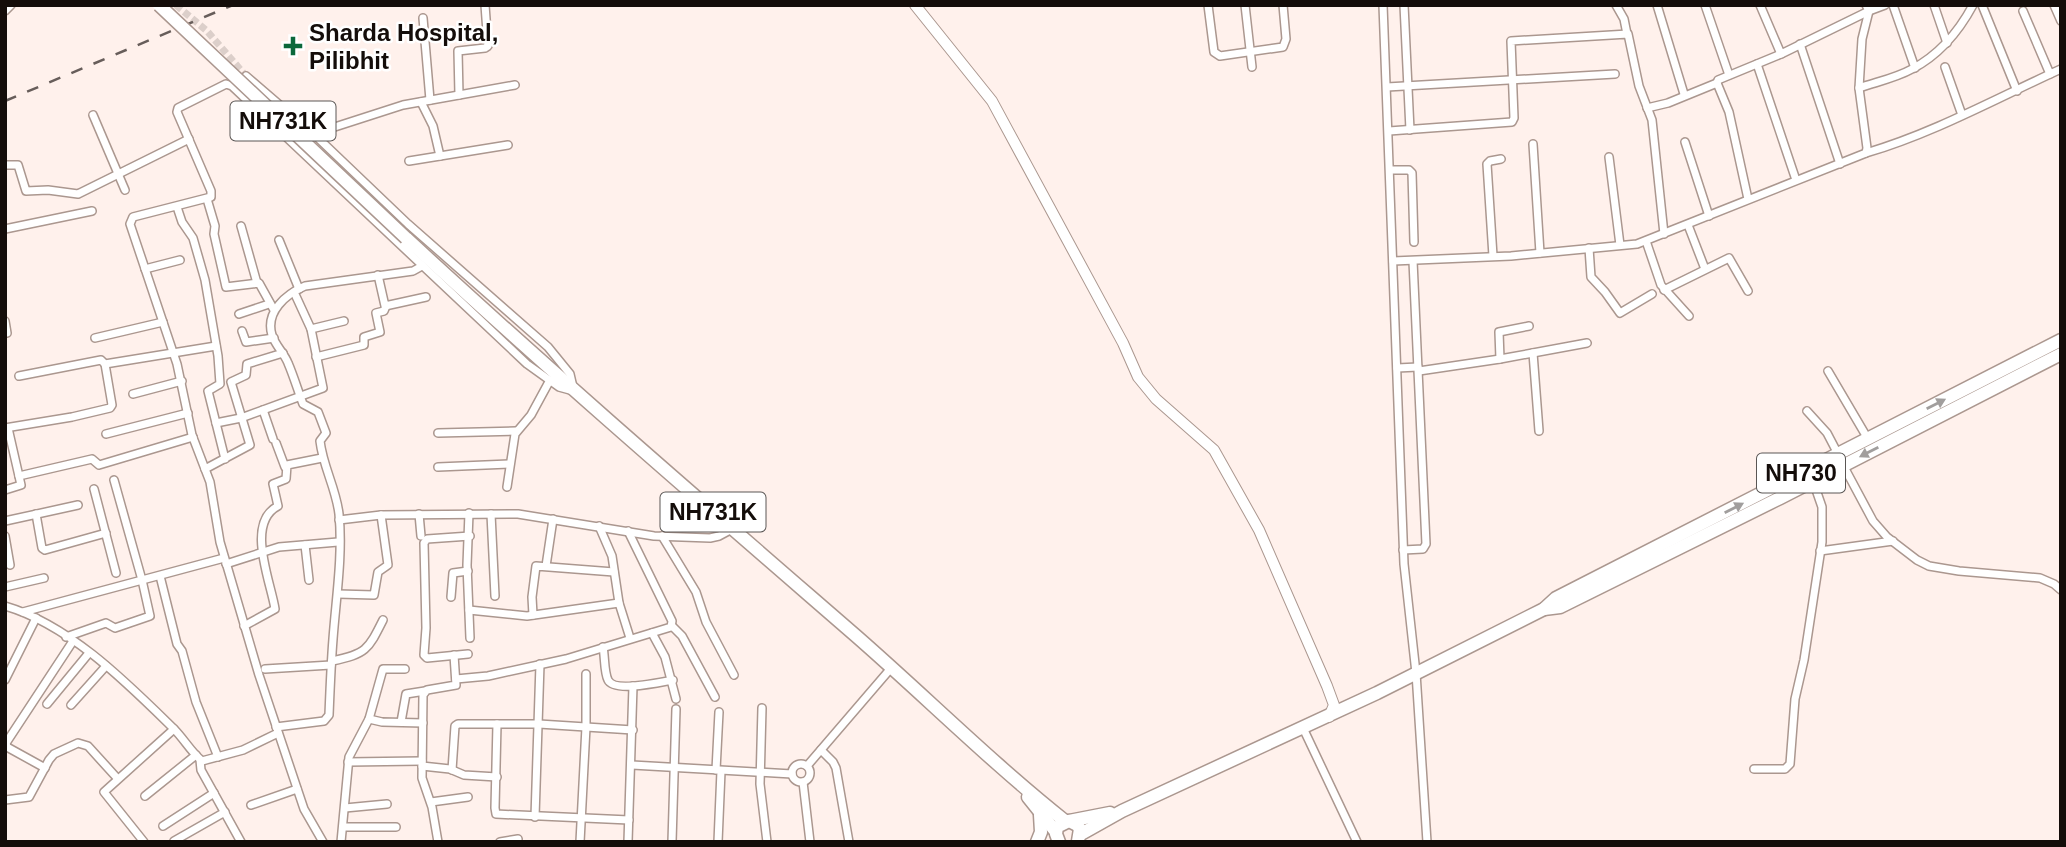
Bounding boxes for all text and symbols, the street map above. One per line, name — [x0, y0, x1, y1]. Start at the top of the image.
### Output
place label: Sharda Hospital, Pilibhit — [309, 19, 498, 74]
marker: Sharda Hospital, Pilibhit — [283, 36, 303, 56]
road number: NH731K — [230, 102, 336, 140]
one-way arrow — [1926, 399, 1946, 410]
one-way arrow — [1859, 447, 1879, 458]
road number: NH730 — [1757, 453, 1845, 492]
road number: NH731K — [660, 492, 766, 532]
one-way arrow — [1724, 502, 1744, 514]

